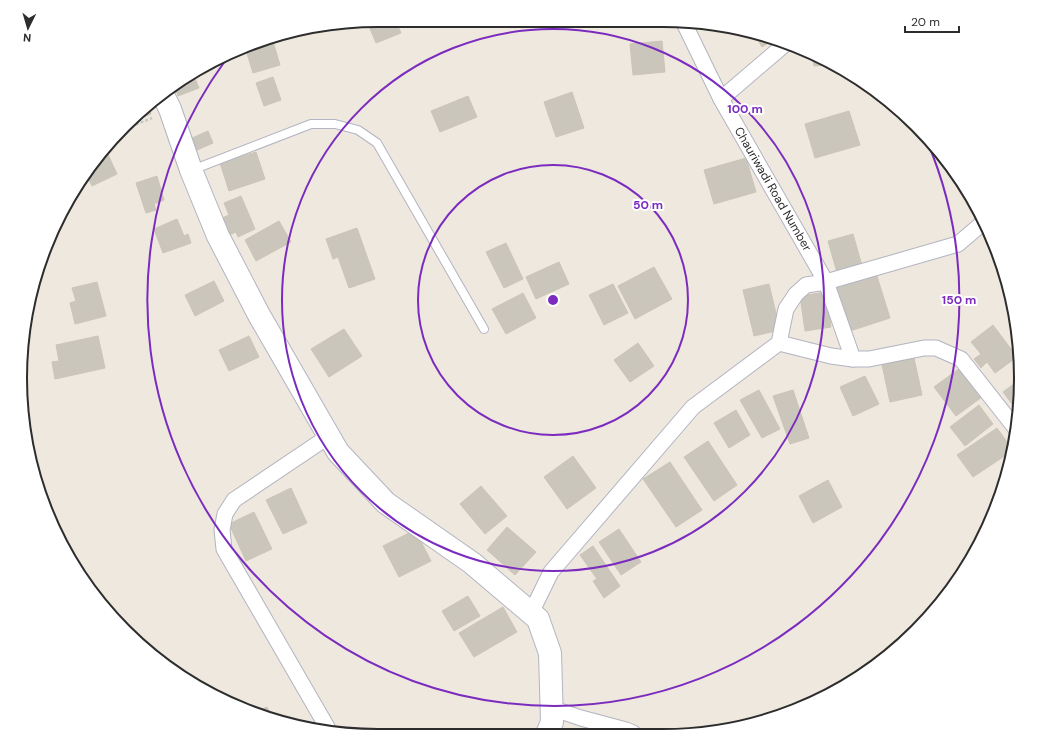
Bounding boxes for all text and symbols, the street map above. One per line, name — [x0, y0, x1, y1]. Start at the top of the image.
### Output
north arrow — [8, 8, 48, 48]
scale bar — [905, 8, 959, 34]
text: 20 m — [911, 14, 940, 30]
text: N — [23, 31, 32, 45]
text: 100 m — [727, 101, 763, 117]
street label: Chauriwadi Road Number — [731, 124, 815, 255]
text: 50 m — [633, 197, 663, 213]
text: 150 m — [942, 292, 976, 308]
centre of rings — [546, 293, 560, 307]

